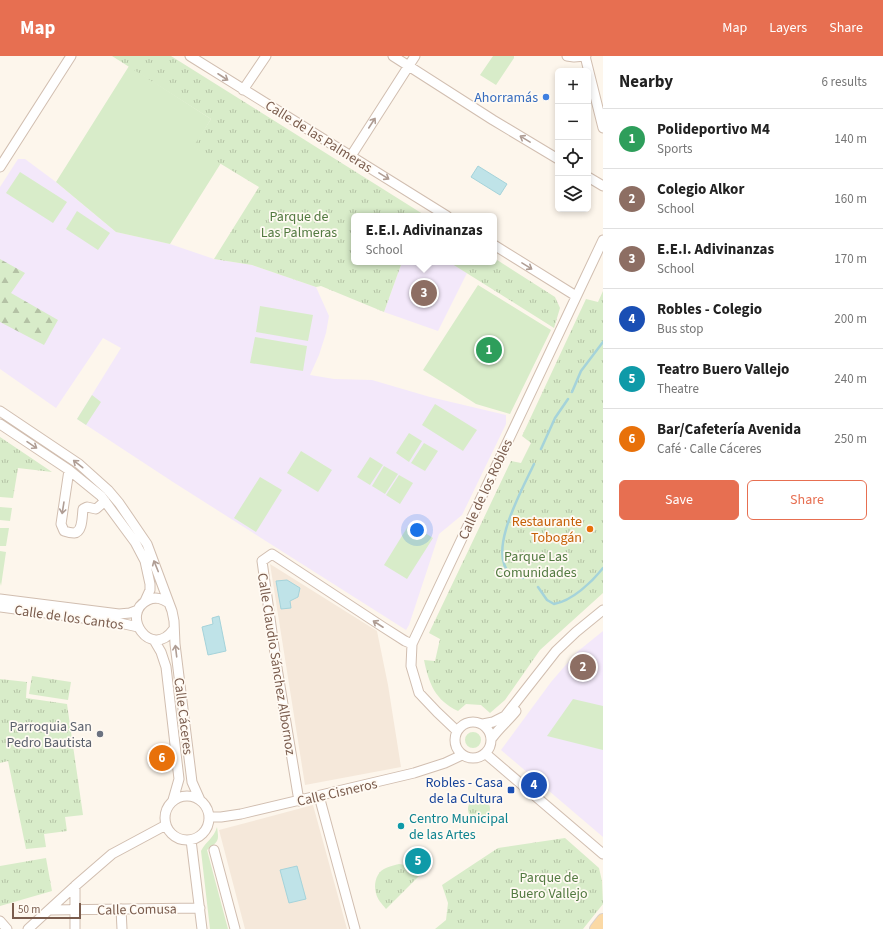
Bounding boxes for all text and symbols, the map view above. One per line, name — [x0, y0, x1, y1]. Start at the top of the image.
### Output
text: Map — [20, 15, 55, 42]
text: Map — [722, 18, 747, 38]
text: Layers — [769, 18, 807, 38]
text: Share — [829, 18, 863, 38]
map controls — [555, 68, 591, 212]
button: + — [555, 68, 591, 104]
text: Nearby — [619, 70, 673, 94]
one-way arrow — [217, 73, 228, 81]
text: 6 results — [822, 73, 867, 91]
place label: Ahorramás — [474, 88, 538, 108]
marker: Ahorramás — [541, 92, 551, 102]
street label: Calle de las Palmeras — [261, 96, 376, 178]
button: − — [555, 104, 591, 140]
one-way arrow — [368, 118, 376, 129]
text: Polideportivo M4 — [657, 119, 770, 140]
text: 1 — [629, 130, 635, 148]
text: 140 m — [834, 130, 867, 148]
one-way arrow — [519, 134, 531, 142]
button: locate — [555, 140, 591, 176]
text: Sports — [657, 140, 692, 158]
one-way arrow — [378, 173, 390, 181]
button: layers — [555, 176, 591, 212]
text: Colegio Alkor — [657, 179, 744, 200]
text: 2 — [629, 190, 635, 208]
text: 160 m — [834, 190, 867, 208]
text: School — [657, 200, 694, 218]
park label: Parque de Las Palmeras — [261, 207, 337, 243]
popup — [351, 213, 497, 265]
text: E.E.I. Adivinanzas — [365, 220, 483, 241]
text: E.E.I. Adivinanzas — [657, 239, 774, 260]
text: School — [365, 241, 403, 259]
text: 3 — [629, 250, 635, 268]
text: 170 m — [834, 250, 867, 268]
text: School — [657, 260, 694, 278]
one-way arrow — [521, 262, 532, 270]
pin: 3 — [411, 278, 437, 308]
text: Robles - Colegio — [657, 299, 762, 320]
text: 4 — [629, 310, 635, 328]
text: 200 m — [834, 310, 867, 328]
text: Bus stop — [657, 320, 703, 338]
pin: 1 — [476, 335, 502, 365]
text: Teatro Buero Vallejo — [657, 359, 789, 380]
text: 5 — [629, 370, 635, 388]
text: 240 m — [834, 370, 867, 388]
text: Theatre — [657, 380, 699, 398]
text: Bar/Cafetería Avenida — [657, 419, 801, 440]
text: 6 — [629, 430, 635, 448]
text: 250 m — [834, 430, 867, 448]
street label: Calle de los Robles — [454, 436, 518, 543]
text: Café · Calle Cáceres — [657, 440, 762, 458]
one-way arrow — [27, 441, 38, 449]
one-way arrow — [73, 460, 84, 468]
button: Save — [619, 480, 739, 520]
button: Share — [747, 480, 867, 520]
one-way arrow — [59, 502, 67, 515]
place label: Restaurante Tobogán — [512, 512, 582, 548]
your location — [407, 520, 427, 540]
marker: Restaurante Tobogán — [585, 524, 595, 534]
park label: Parque Las Comunidades — [495, 547, 577, 583]
one-way arrow — [151, 561, 159, 573]
street label: Calle Claudio Sánchez Albornoz — [252, 572, 300, 757]
street label: Calle de los Cantos — [13, 600, 125, 636]
one-way arrow — [373, 620, 384, 628]
one-way arrow — [172, 645, 179, 658]
pin: 2 — [570, 652, 596, 682]
street label: Calle Cáceres — [168, 676, 198, 756]
place label: Parroquia San Pedro Bautista — [6, 717, 92, 753]
marker: Parroquia San Pedro Bautista — [95, 729, 105, 739]
pin: 6 — [149, 743, 175, 773]
pin: 4 — [521, 770, 547, 800]
place label: Robles - Casa de la Cultura — [426, 773, 503, 809]
street label: Calle Cisneros — [295, 774, 380, 812]
marker: Robles - Casa de la Cultura — [506, 785, 516, 795]
place label: Centro Municipal de las Artes — [409, 809, 509, 845]
marker: Centro Municipal de las Artes — [396, 821, 406, 831]
pin: 5 — [405, 846, 431, 876]
park label: Parque de Buero Vallejo — [511, 868, 587, 904]
street label: Calle Comusa — [97, 899, 177, 921]
scale bar — [12, 901, 81, 920]
text: 50 m — [18, 902, 40, 917]

